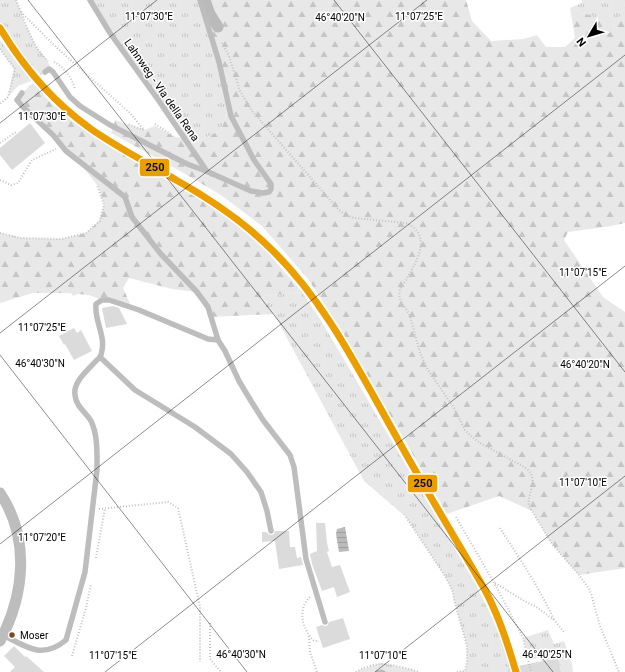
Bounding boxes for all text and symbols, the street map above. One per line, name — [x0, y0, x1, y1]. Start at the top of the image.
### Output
text: 11°07'30"E — [125, 11, 173, 22]
text: 11°07'25"E — [395, 11, 443, 22]
text: 46°40'20"N — [315, 12, 365, 23]
north arrow — [569, 16, 609, 56]
text: N — [574, 35, 589, 49]
street label: Lahnweg - Via della Rena — [121, 37, 202, 144]
text: 11°07'30"E — [18, 111, 66, 122]
line badge: 250 — [139, 158, 170, 177]
text: 250 — [146, 161, 164, 174]
text: 11°07'15"E — [559, 267, 607, 278]
text: 11°07'25"E — [18, 322, 66, 333]
text: 46°40'30"N — [15, 358, 65, 369]
text: 46°40'20"N — [560, 359, 610, 370]
line badge: 250 — [407, 474, 438, 493]
text: 250 — [414, 477, 432, 490]
text: 11°07'10"E — [559, 477, 607, 488]
text: 11°07'20"E — [18, 532, 66, 543]
marker: Moser — [7, 630, 17, 640]
place label: Moser — [20, 630, 49, 641]
text: 46°40'30"N — [216, 649, 266, 660]
text: 46°40'25"N — [522, 649, 572, 660]
text: 11°07'15"E — [89, 650, 137, 661]
text: 11°07'10"E — [359, 650, 407, 661]

